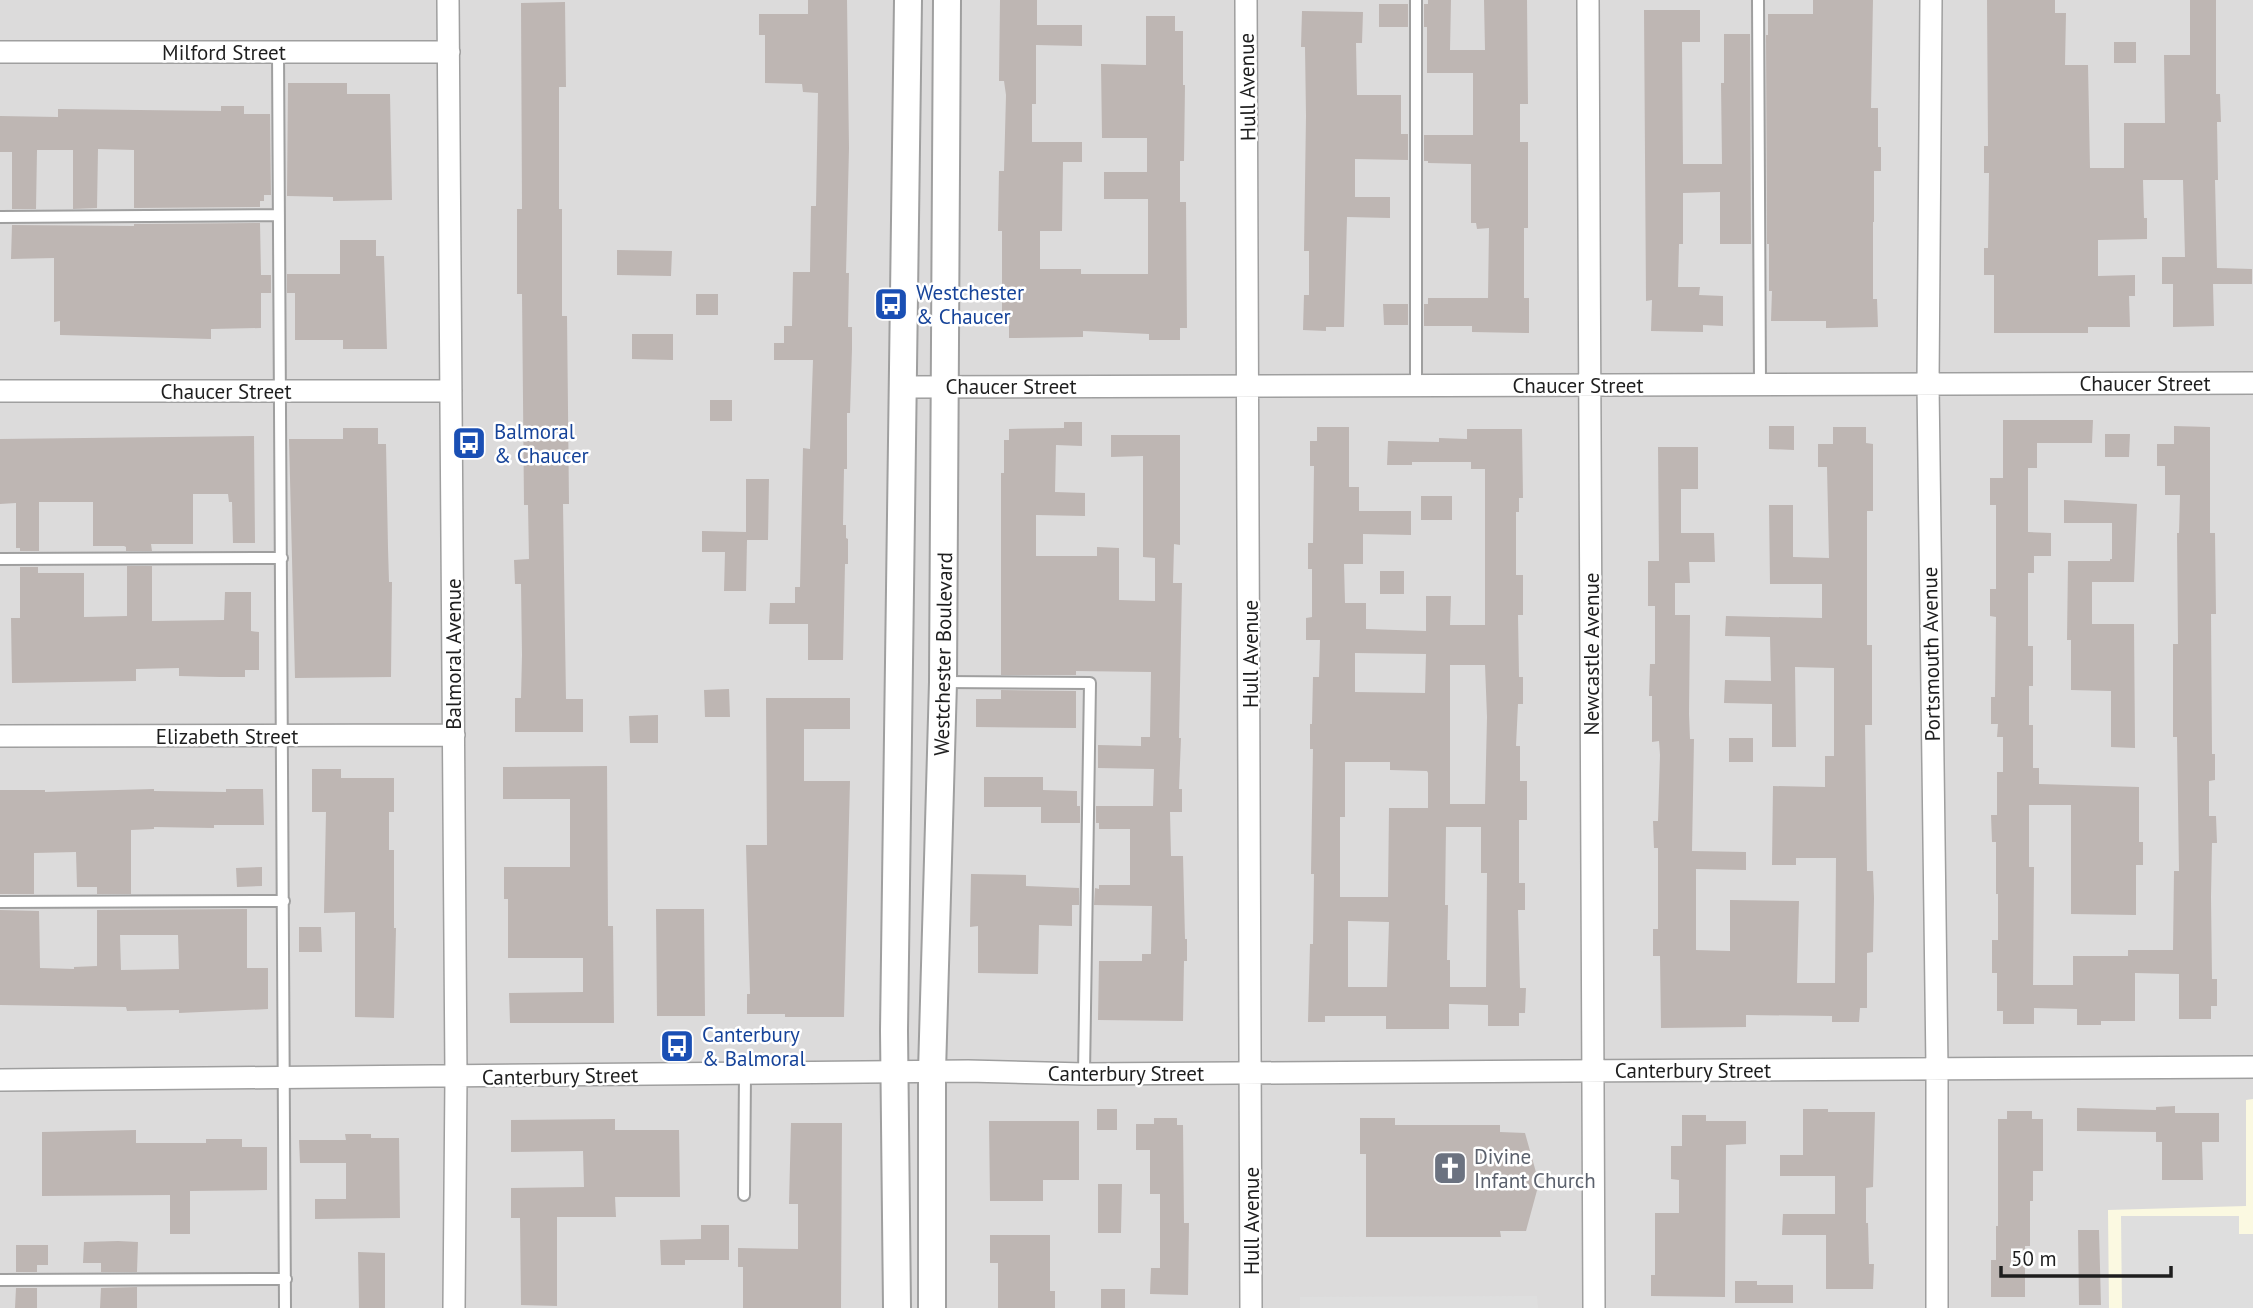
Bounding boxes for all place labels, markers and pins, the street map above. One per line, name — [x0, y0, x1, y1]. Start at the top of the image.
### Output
place label: Westchester & Chaucer — [916, 279, 1024, 330]
bus stop icon: Westchester & Chaucer — [872, 285, 910, 323]
place label: Balmoral & Chaucer — [494, 418, 589, 469]
bus stop icon: Balmoral & Chaucer — [450, 424, 488, 462]
place label: Canterbury & Balmoral — [702, 1021, 806, 1072]
bus stop icon: Canterbury & Balmoral — [658, 1027, 696, 1065]
place label: Divine Infant Church — [1474, 1143, 1596, 1194]
church icon: Divine Infant Church — [1431, 1149, 1469, 1187]

